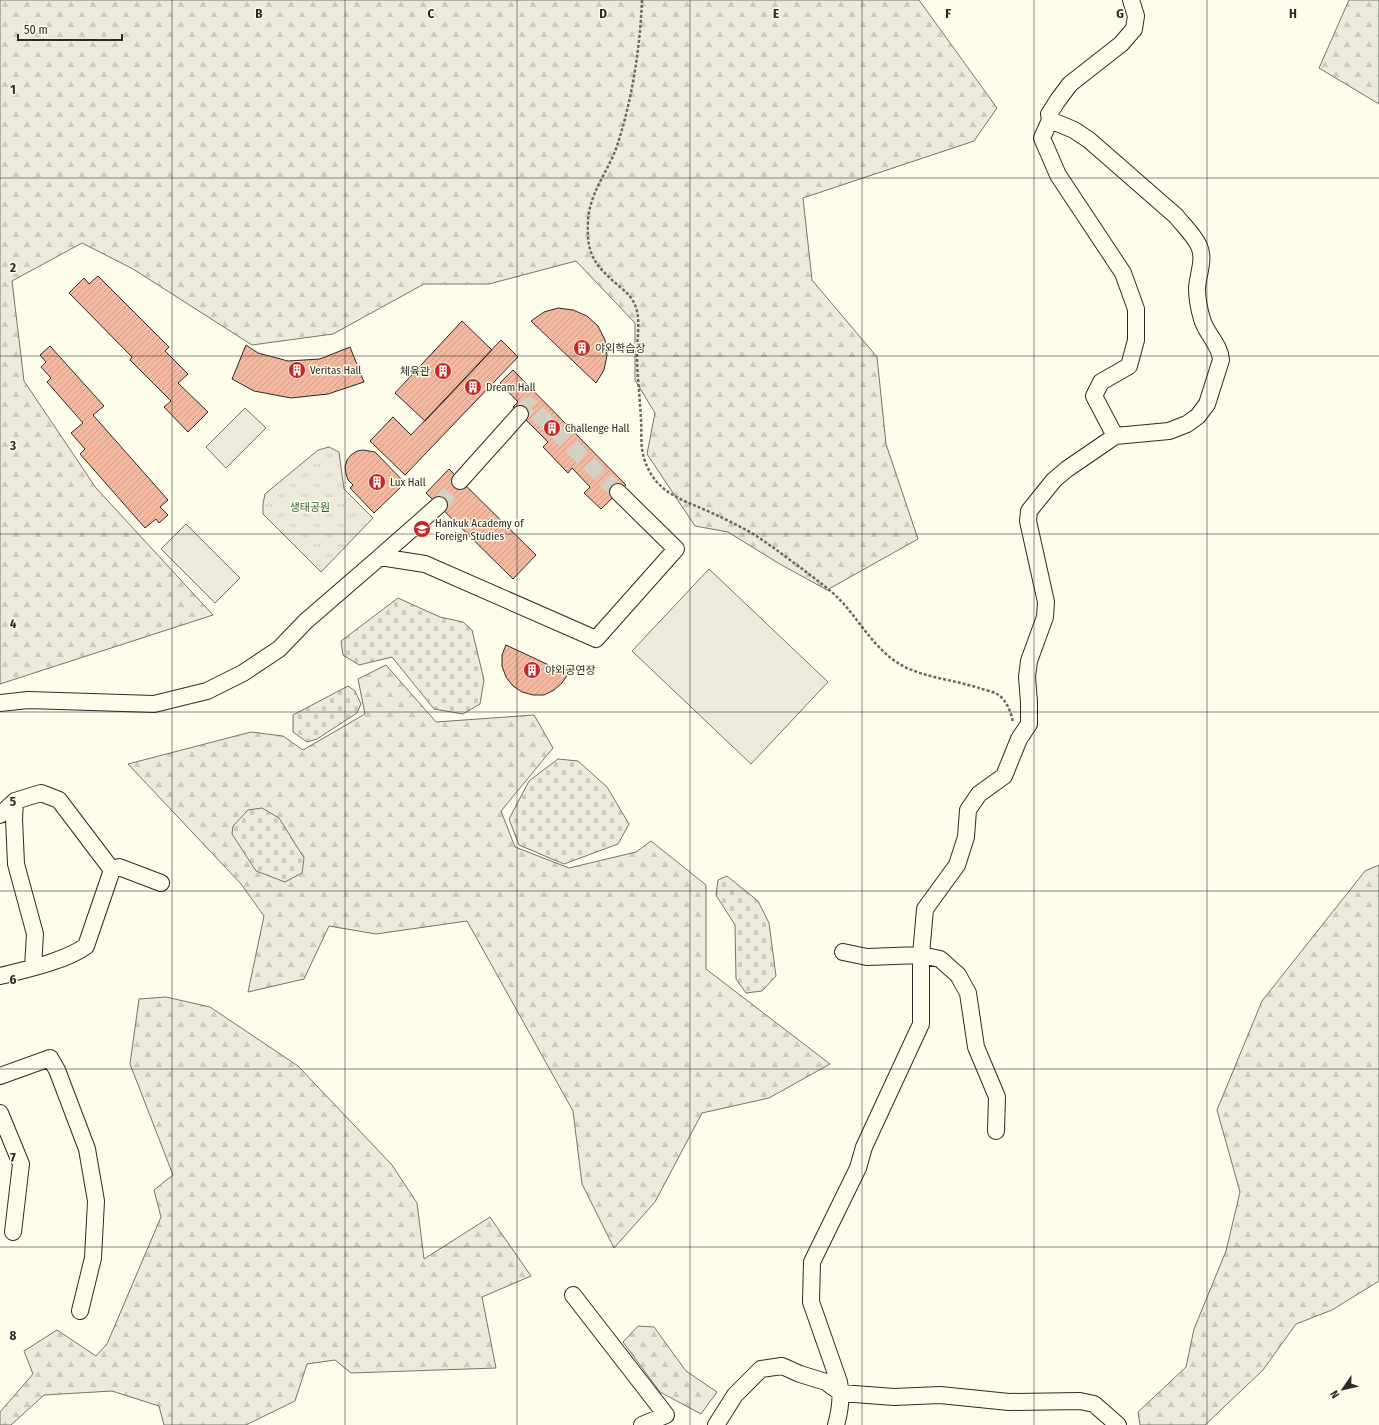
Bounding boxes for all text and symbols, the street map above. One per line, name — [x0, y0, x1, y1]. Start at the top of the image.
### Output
text: B — [255, 6, 263, 21]
text: C — [428, 6, 435, 21]
text: D — [599, 6, 607, 21]
text: E — [773, 6, 779, 21]
text: F — [945, 6, 951, 21]
text: G — [1116, 6, 1124, 21]
text: H — [1289, 6, 1297, 21]
scale bar — [18, 16, 122, 42]
text: 50 m — [24, 23, 48, 37]
text: 1 — [10, 82, 16, 97]
text: 2 — [9, 260, 16, 275]
building icon: 야외학습장 — [572, 338, 592, 358]
place label: 야외학습장 — [595, 342, 646, 355]
building icon: Veritas Hall — [287, 360, 307, 380]
building icon: 체육관 — [433, 361, 453, 381]
place label: Veritas Hall — [310, 364, 361, 377]
place label: 체육관 — [400, 365, 430, 378]
building icon: Dream Hall — [463, 377, 483, 397]
place label: Dream Hall — [486, 381, 536, 394]
building icon: Challenge Hall — [542, 418, 562, 438]
place label: Challenge Hall — [565, 422, 629, 435]
text: 3 — [9, 438, 16, 453]
building icon: Lux Hall — [367, 472, 387, 492]
place label: Lux Hall — [390, 476, 426, 489]
park label: 생태공원 — [290, 501, 330, 514]
place label: Hankuk Academy of Foreign Studies — [435, 517, 524, 543]
school or university icon: Hankuk Academy of Foreign Studies — [412, 519, 432, 539]
text: 4 — [10, 616, 17, 631]
building icon: 야외공연장 — [522, 660, 542, 680]
place label: 야외공연장 — [545, 664, 596, 677]
text: 5 — [10, 794, 16, 809]
text: 6 — [10, 972, 17, 987]
text: 7 — [10, 1150, 16, 1165]
text: 8 — [10, 1328, 17, 1343]
north arrow — [1323, 1369, 1363, 1409]
text: N — [1328, 1388, 1342, 1401]

